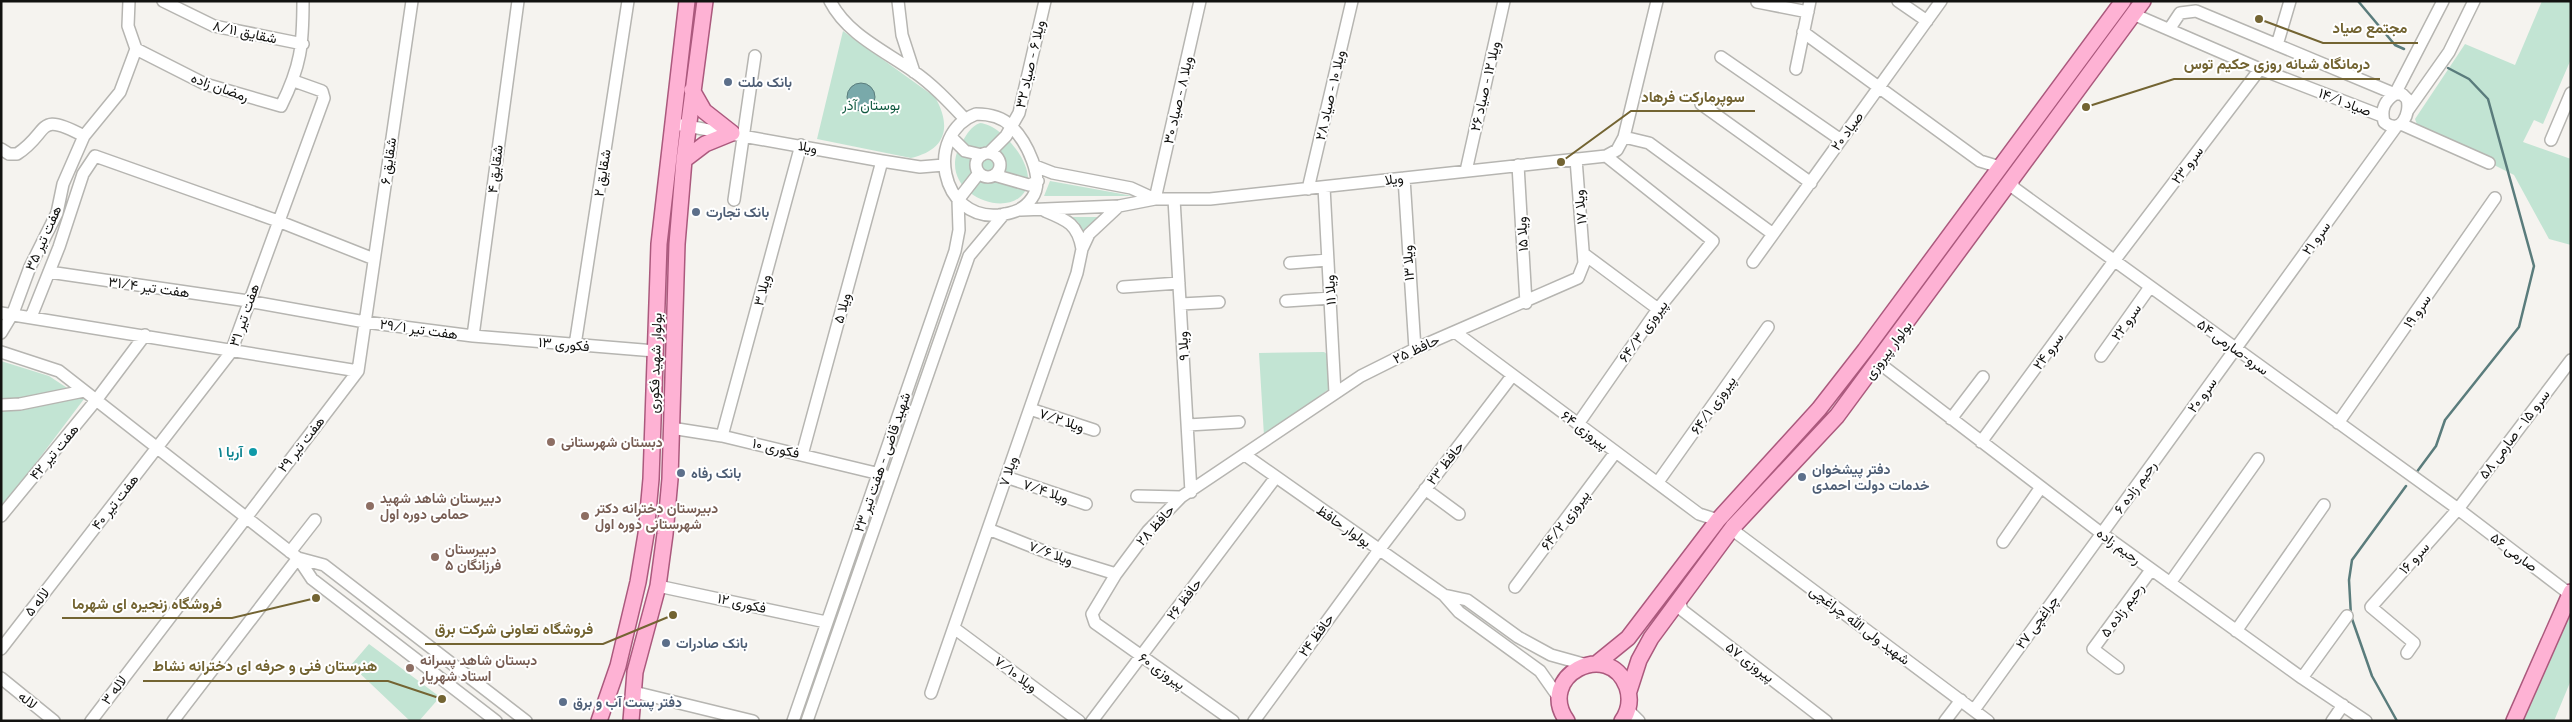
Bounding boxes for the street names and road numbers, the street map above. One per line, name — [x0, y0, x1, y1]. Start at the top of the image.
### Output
street label: شقایق ۸/۱۱ — [211, 17, 279, 48]
street label: ویلا ۶ - صیاد ۳۲ — [1012, 18, 1049, 110]
street label: ویلا ۱۲ - صیاد ۲۶ — [1467, 39, 1504, 133]
street label: ویلا ۱۰ - صیاد ۲۸ — [1312, 48, 1349, 142]
street label: ویلا ۸ - صیاد ۳۰ — [1160, 54, 1197, 146]
street label: رمضان زاده — [189, 69, 251, 106]
street label: صیاد ۱۴/۱ — [2316, 85, 2374, 119]
street label: صیاد ۲۰ — [1828, 108, 1867, 153]
street label: شقایق ۶ — [377, 136, 400, 186]
street label: ویلا — [797, 137, 819, 158]
street label: سرو ۲۳ — [2168, 143, 2207, 187]
street label: شقایق ۴ — [484, 144, 507, 194]
street label: شقایق ۲ — [590, 148, 615, 198]
street label: ویلا — [1384, 170, 1405, 189]
street label: ویلا ۱۷ — [1571, 189, 1590, 225]
street label: هفت تیر ۳۵ — [22, 203, 65, 273]
street label: ویلا ۱۵ — [1513, 216, 1532, 252]
street label: سرو ۲۱ — [2299, 218, 2334, 258]
street label: ویلا ۱۳ — [1399, 245, 1418, 281]
street label: هفت تیر ۳۱/۴ — [107, 273, 191, 302]
street label: ویلا ۳ — [750, 273, 775, 308]
street label: ویلا ۱۱ — [1321, 274, 1340, 306]
street label: هفت تیر ۳۱ — [226, 281, 263, 349]
street label: ویلا ۵ — [830, 291, 855, 325]
street label: سرو ۱۹ — [2400, 291, 2435, 331]
street label: پیروزی ۶۴/۳ — [1615, 297, 1673, 366]
street label: سرو ۲۲ — [2108, 301, 2145, 344]
street label: بولوار شهید فکوری — [645, 312, 666, 414]
street label: هفت تیر ۲۹/۱ — [379, 316, 459, 343]
street label: سرو-صارمی ۵۴ — [2194, 316, 2272, 379]
street label: بولوار پیروزی — [1861, 318, 1917, 383]
street label: سرو ۲۴ — [2029, 330, 2067, 373]
street label: ویلا ۹ — [1174, 331, 1193, 361]
street label: حافظ ۲۵ — [1390, 331, 1442, 367]
street label: فکوری ۱۳ — [538, 334, 590, 355]
street label: پیروزی ۶۴/۱ — [1687, 373, 1741, 438]
street label: سرو ۲۰ — [2184, 374, 2221, 416]
street label: سرو ۱۵ - صارمی ۵۸ — [2475, 386, 2554, 482]
street label: شهید قاضی - هفت تیر ۲۳ — [851, 390, 914, 534]
street label: ویلا ۷/۲ — [1037, 405, 1087, 436]
street label: پیروزی ۶۴ — [1557, 407, 1612, 455]
street label: هفت تیر ۲۹ — [274, 413, 329, 476]
street label: هفت تیر ۴۲ — [26, 421, 83, 484]
street label: فکوری ۱۰ — [751, 435, 801, 462]
street label: حافظ ۲۳ — [1423, 438, 1467, 488]
street label: ویلا ۷ — [995, 454, 1022, 489]
street label: رحیم زاده ۶ — [2111, 457, 2160, 517]
street label: هفت تیر ۴۰ — [88, 471, 143, 534]
street label: ویلا ۷/۴ — [1021, 476, 1071, 507]
street label: پیروزی ۶۴/۲ — [1537, 487, 1594, 554]
street label: حافظ ۲۸ — [1133, 501, 1177, 549]
street label: بولوار حافظ — [1313, 502, 1374, 551]
street label: رحیم زاده — [2093, 525, 2144, 568]
street label: صارمی ۵۶ — [2487, 529, 2541, 576]
street label: ویلا ۷/۶ — [1026, 538, 1075, 569]
street label: سرو ۱۶ — [2396, 539, 2433, 578]
street label: حافظ ۲۶ — [1163, 575, 1205, 623]
street label: رحیم زاده ۵ — [2097, 580, 2148, 641]
street label: شهید ولی الله چراغچی — [1806, 582, 1913, 669]
street label: لاله ۵ — [21, 585, 53, 619]
street label: فکوری ۱۲ — [716, 590, 768, 617]
street label: چراغچی ۲۷ — [2012, 592, 2063, 653]
street label: حافظ ۲۴ — [1295, 610, 1337, 660]
street label: پیروزی ۵۷ — [1721, 639, 1778, 687]
street label: پیروزی ۶۰ — [1135, 649, 1188, 694]
street label: ویلا ۷/۱۰ — [991, 653, 1040, 696]
street label: لاله ۳ — [98, 672, 130, 708]
street label: لاله — [15, 688, 41, 712]

